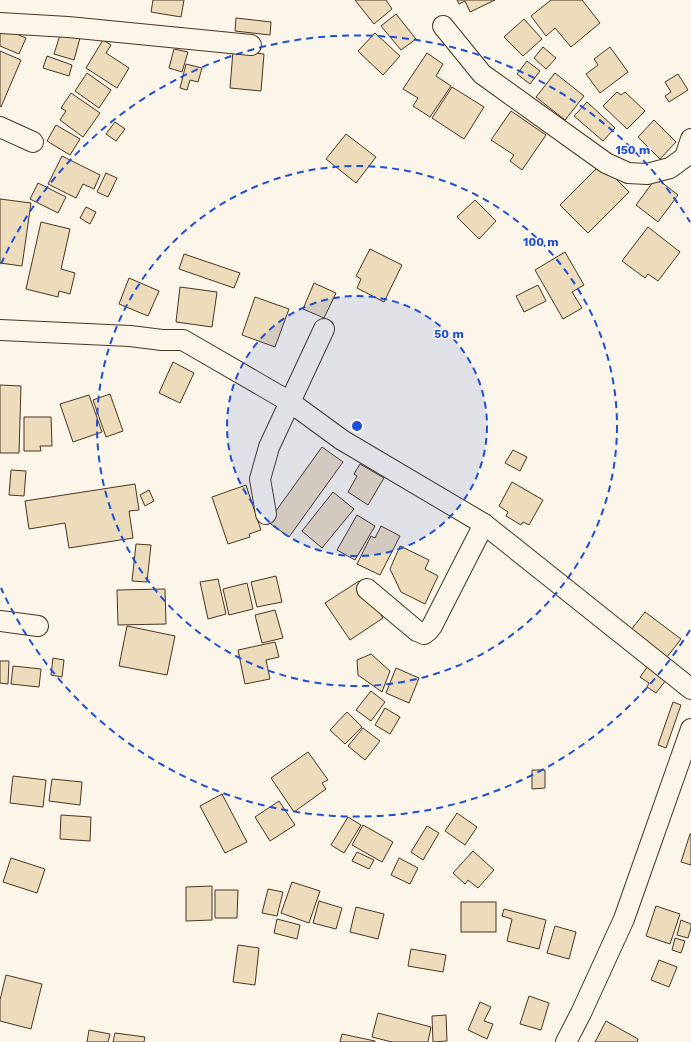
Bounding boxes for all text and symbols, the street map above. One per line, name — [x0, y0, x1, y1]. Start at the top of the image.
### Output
text: 150 m — [616, 143, 650, 157]
text: 100 m — [523, 235, 559, 249]
text: 50 m — [434, 327, 464, 341]
centre of rings — [350, 419, 364, 433]

